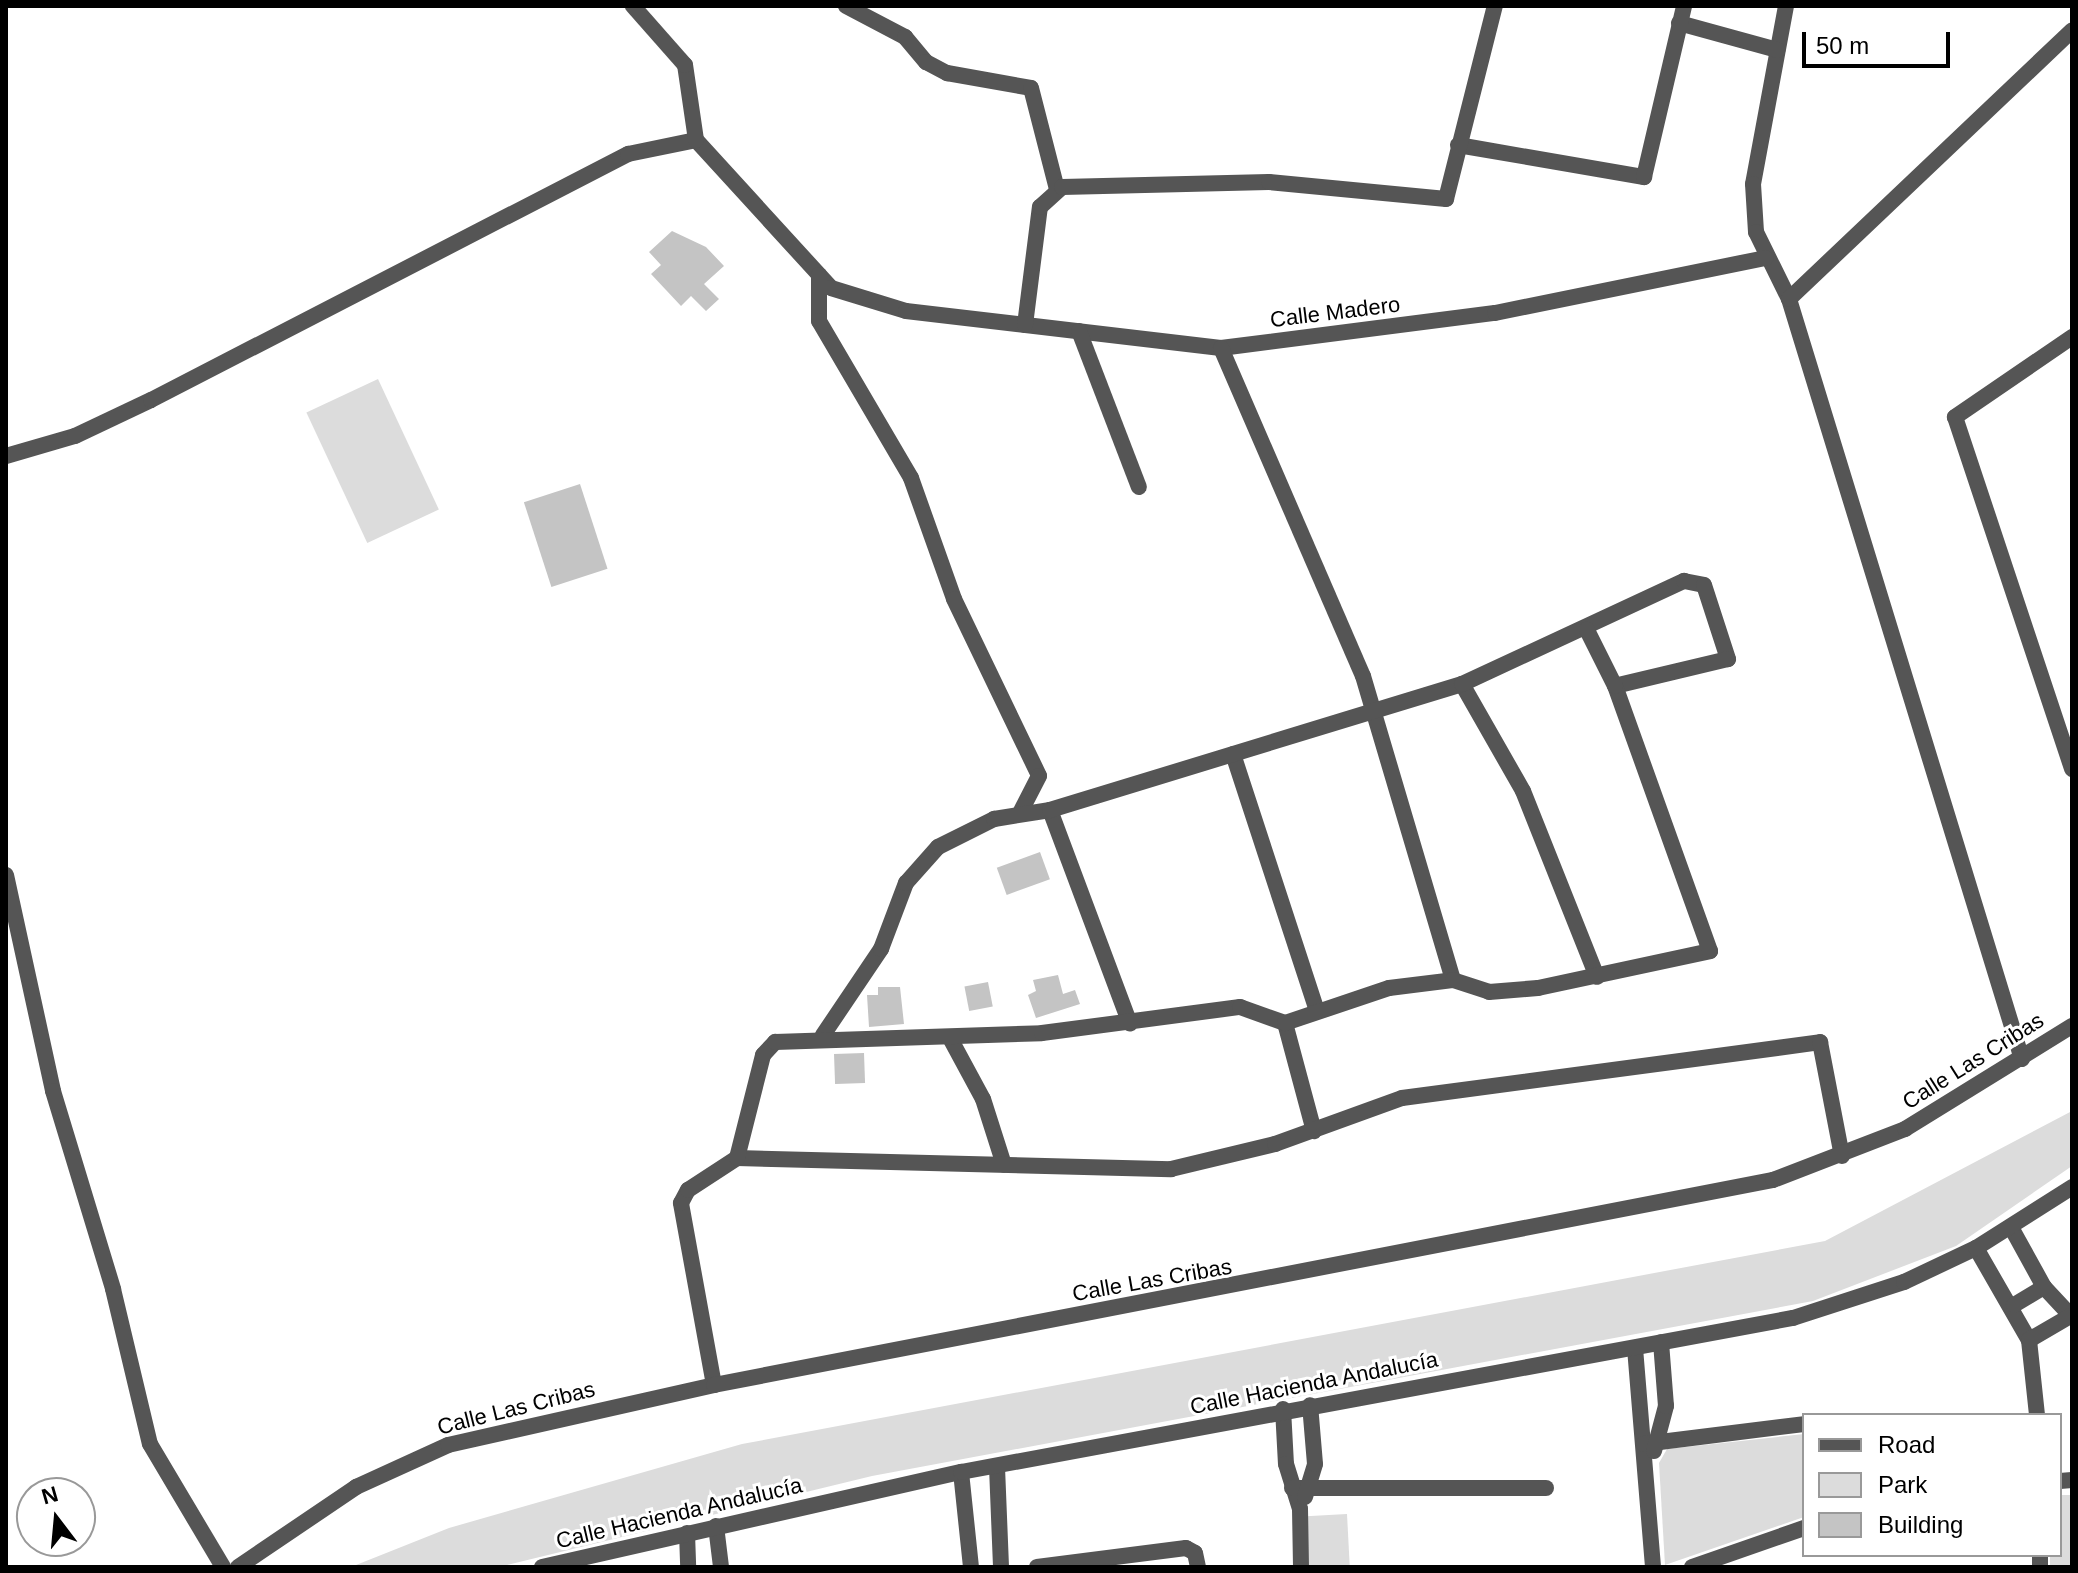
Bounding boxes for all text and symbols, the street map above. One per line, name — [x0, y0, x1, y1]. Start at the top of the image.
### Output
scale bar — [1806, 16, 1954, 66]
text: 50 m — [1816, 32, 1869, 59]
street label: Calle Madero — [1268, 291, 1402, 333]
street label: Calle Las Cribas — [1898, 1007, 2048, 1115]
street label: Calle Las Cribas — [1070, 1253, 1234, 1307]
street label: Calle Hacienda Andalucía — [1187, 1346, 1441, 1420]
street label: Calle Las Cribas — [435, 1376, 597, 1440]
legend — [1802, 1413, 2062, 1557]
text: Road — [1878, 1431, 1935, 1458]
text: Park — [1878, 1471, 1927, 1498]
street label: Calle Hacienda Andalucía — [553, 1472, 805, 1554]
north arrow — [16, 1477, 96, 1557]
text: N — [39, 1481, 61, 1510]
text: Building — [1878, 1511, 1963, 1538]

